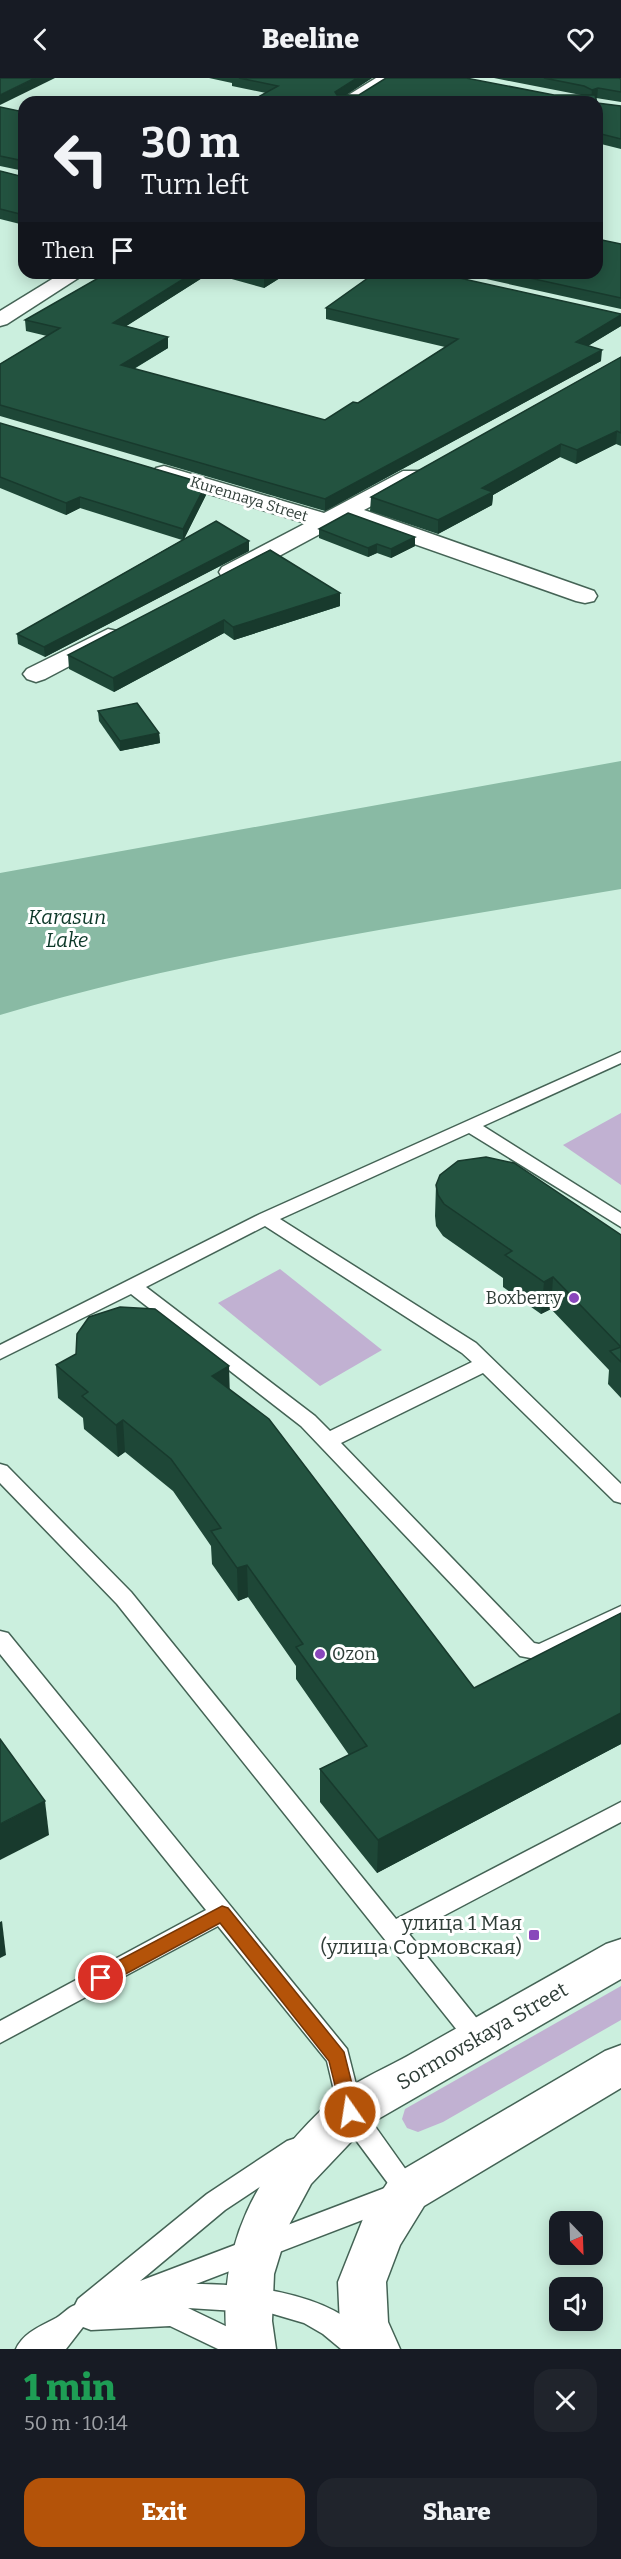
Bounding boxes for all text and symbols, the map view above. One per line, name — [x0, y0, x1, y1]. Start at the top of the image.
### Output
icon: back — [24, 23, 57, 56]
text: Beeline — [262, 23, 359, 55]
icon: heart — [564, 23, 597, 56]
text: 30 m — [141, 118, 240, 168]
icon: left — [42, 120, 120, 198]
text: Turn left — [141, 169, 249, 201]
icon: arrive — [106, 234, 139, 267]
text: Then — [42, 237, 94, 264]
street label: Kurennaya Street — [188, 473, 310, 526]
water label: Karasun Lake — [28, 905, 106, 952]
place label: Boxberry — [486, 1287, 562, 1309]
marker: Boxberry — [567, 1291, 581, 1305]
place label: Ozon — [332, 1643, 376, 1665]
marker: Ozon — [313, 1647, 327, 1661]
place label: улица 1 Мая (улица Сормовская) — [320, 1910, 522, 1960]
marker: улица 1 Мая (улица Сормовская) — [527, 1928, 541, 1942]
pin — [75, 1952, 126, 2003]
icon: arrive — [84, 1961, 117, 1994]
street label: Sormovskaya Street — [392, 1976, 573, 2096]
position arrow — [318, 2080, 382, 2144]
north arrow — [549, 2211, 603, 2265]
map controls — [549, 2211, 603, 2331]
button: sound — [549, 2277, 603, 2331]
text: 1 min — [24, 2366, 116, 2410]
button: close — [534, 2369, 597, 2432]
text: 50 m · 10:14 — [24, 2411, 128, 2435]
button: Exit — [24, 2478, 305, 2547]
button: Share — [317, 2478, 597, 2547]

